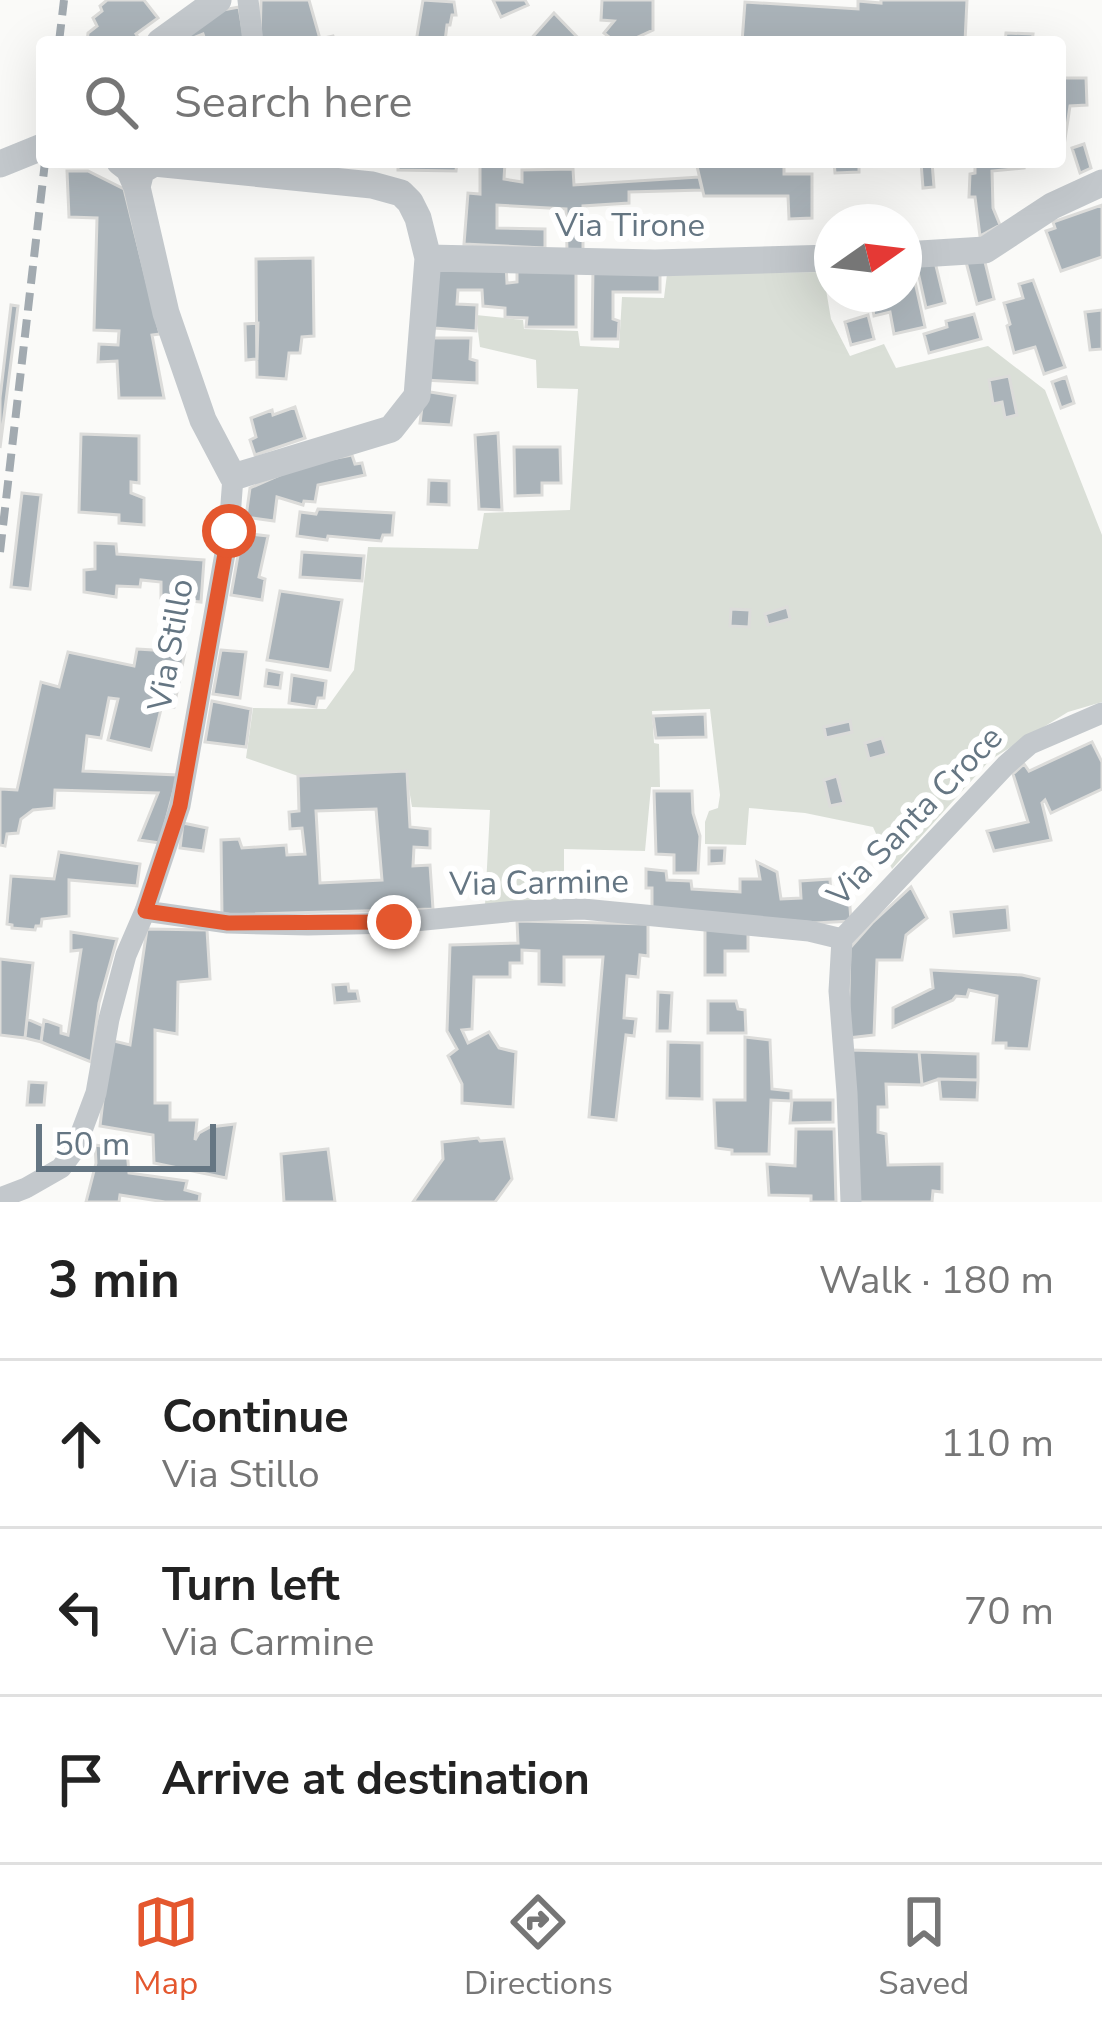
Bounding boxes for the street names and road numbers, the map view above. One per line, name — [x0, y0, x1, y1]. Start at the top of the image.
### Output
street label: Via Tirone — [554, 203, 705, 248]
street label: Via Stillo — [137, 575, 205, 716]
street label: Via Santa Croce — [816, 716, 1013, 917]
street label: Via Carmine — [448, 859, 629, 907]

